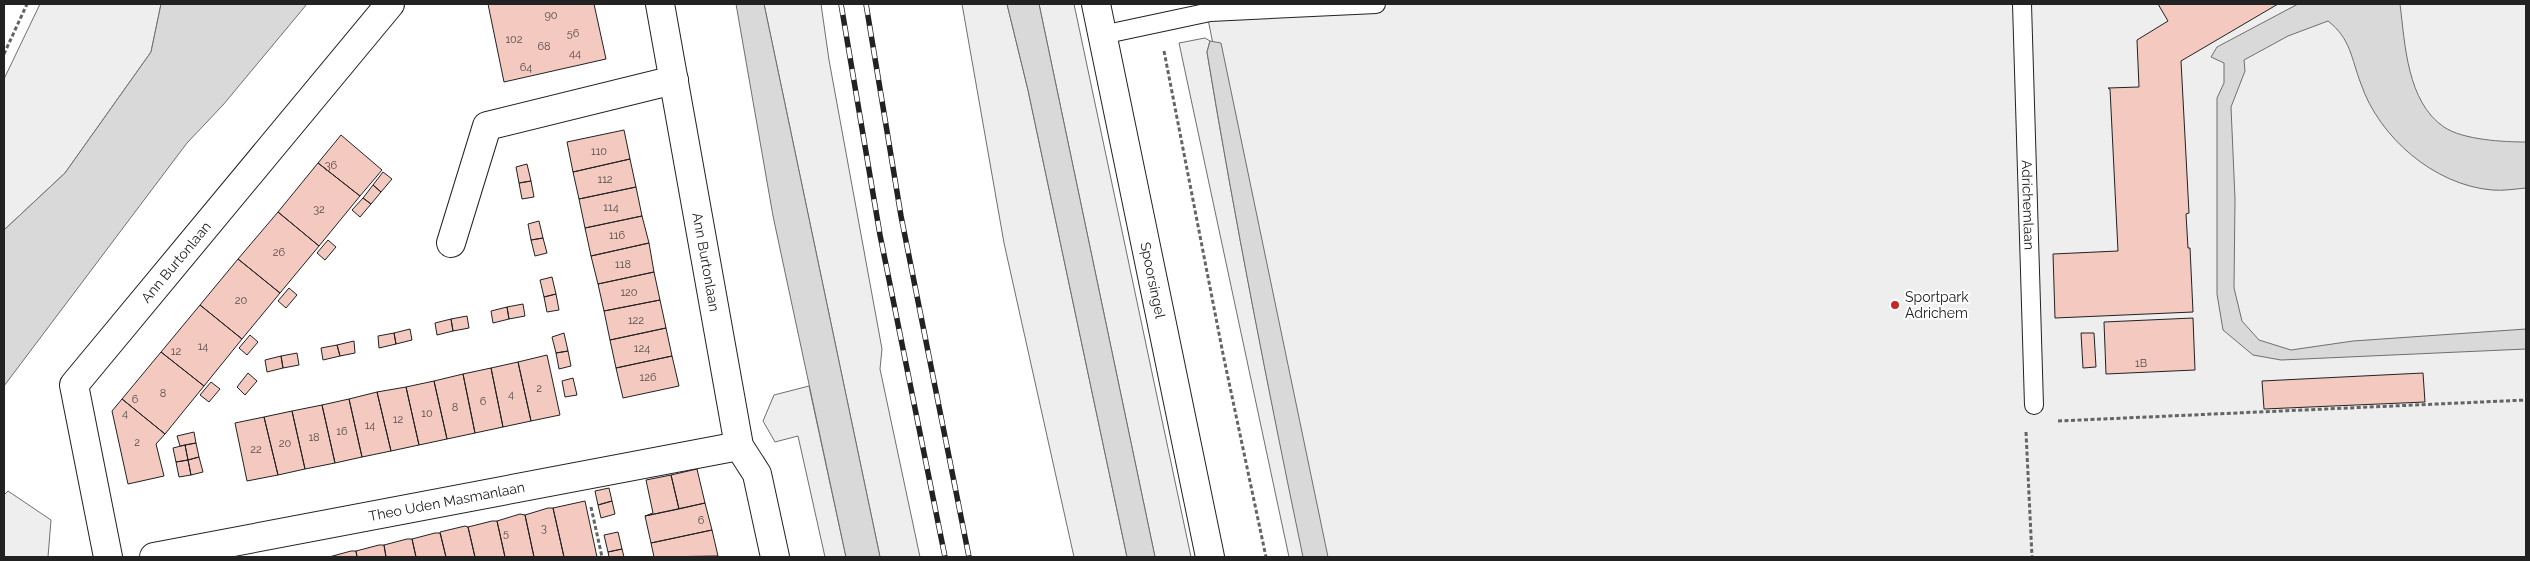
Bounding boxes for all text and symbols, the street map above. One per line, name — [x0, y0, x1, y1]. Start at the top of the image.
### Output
house number: 90 — [544, 9, 558, 22]
house number: 56 — [567, 27, 580, 40]
house number: 102 — [505, 33, 523, 46]
house number: 68 — [537, 40, 551, 53]
house number: 44 — [569, 47, 581, 60]
house number: 64 — [520, 61, 532, 74]
house number: 110 — [591, 145, 607, 158]
house number: 36 — [325, 159, 338, 172]
street label: Adrichemlaan — [2019, 160, 2037, 250]
house number: 112 — [597, 173, 613, 186]
house number: 114 — [603, 201, 619, 214]
house number: 32 — [313, 203, 325, 216]
street label: Ann Burtonlaan — [689, 211, 723, 313]
street label: Ann Burtonlaan — [138, 218, 214, 306]
house number: 116 — [609, 229, 625, 242]
street label: Spoorsingel — [1137, 241, 1169, 320]
house number: 26 — [273, 246, 286, 259]
house number: 118 — [615, 258, 631, 271]
house number: 120 — [620, 286, 638, 299]
place label: Sportpark Adrichem — [1905, 289, 1969, 321]
house number: 20 — [235, 294, 247, 307]
marker: Sportpark Adrichem — [1889, 299, 1901, 311]
house number: 122 — [628, 314, 644, 327]
house number: 14 — [198, 340, 208, 353]
house number: 124 — [634, 342, 650, 355]
house number: 12 — [171, 345, 181, 358]
house number: 1B — [2135, 357, 2147, 370]
house number: 126 — [639, 371, 657, 384]
house number: 2 — [536, 382, 542, 395]
house number: 8 — [160, 387, 166, 400]
house number: 4 — [508, 388, 514, 401]
house number: 6 — [132, 393, 139, 406]
house number: 6 — [480, 395, 487, 408]
house number: 8 — [452, 401, 458, 414]
house number: 4 — [122, 407, 128, 420]
house number: 10 — [421, 407, 433, 420]
house number: 12 — [393, 413, 403, 426]
house number: 14 — [365, 419, 375, 432]
house number: 16 — [336, 425, 348, 438]
house number: 18 — [308, 431, 320, 444]
house number: 2 — [134, 436, 140, 449]
house number: 20 — [279, 437, 291, 450]
house number: 22 — [250, 443, 262, 456]
street label: Theo Uden Masmanlaan — [367, 479, 526, 524]
house number: 6 — [698, 514, 705, 527]
house number: 3 — [541, 522, 547, 535]
house number: 5 — [503, 527, 509, 540]

